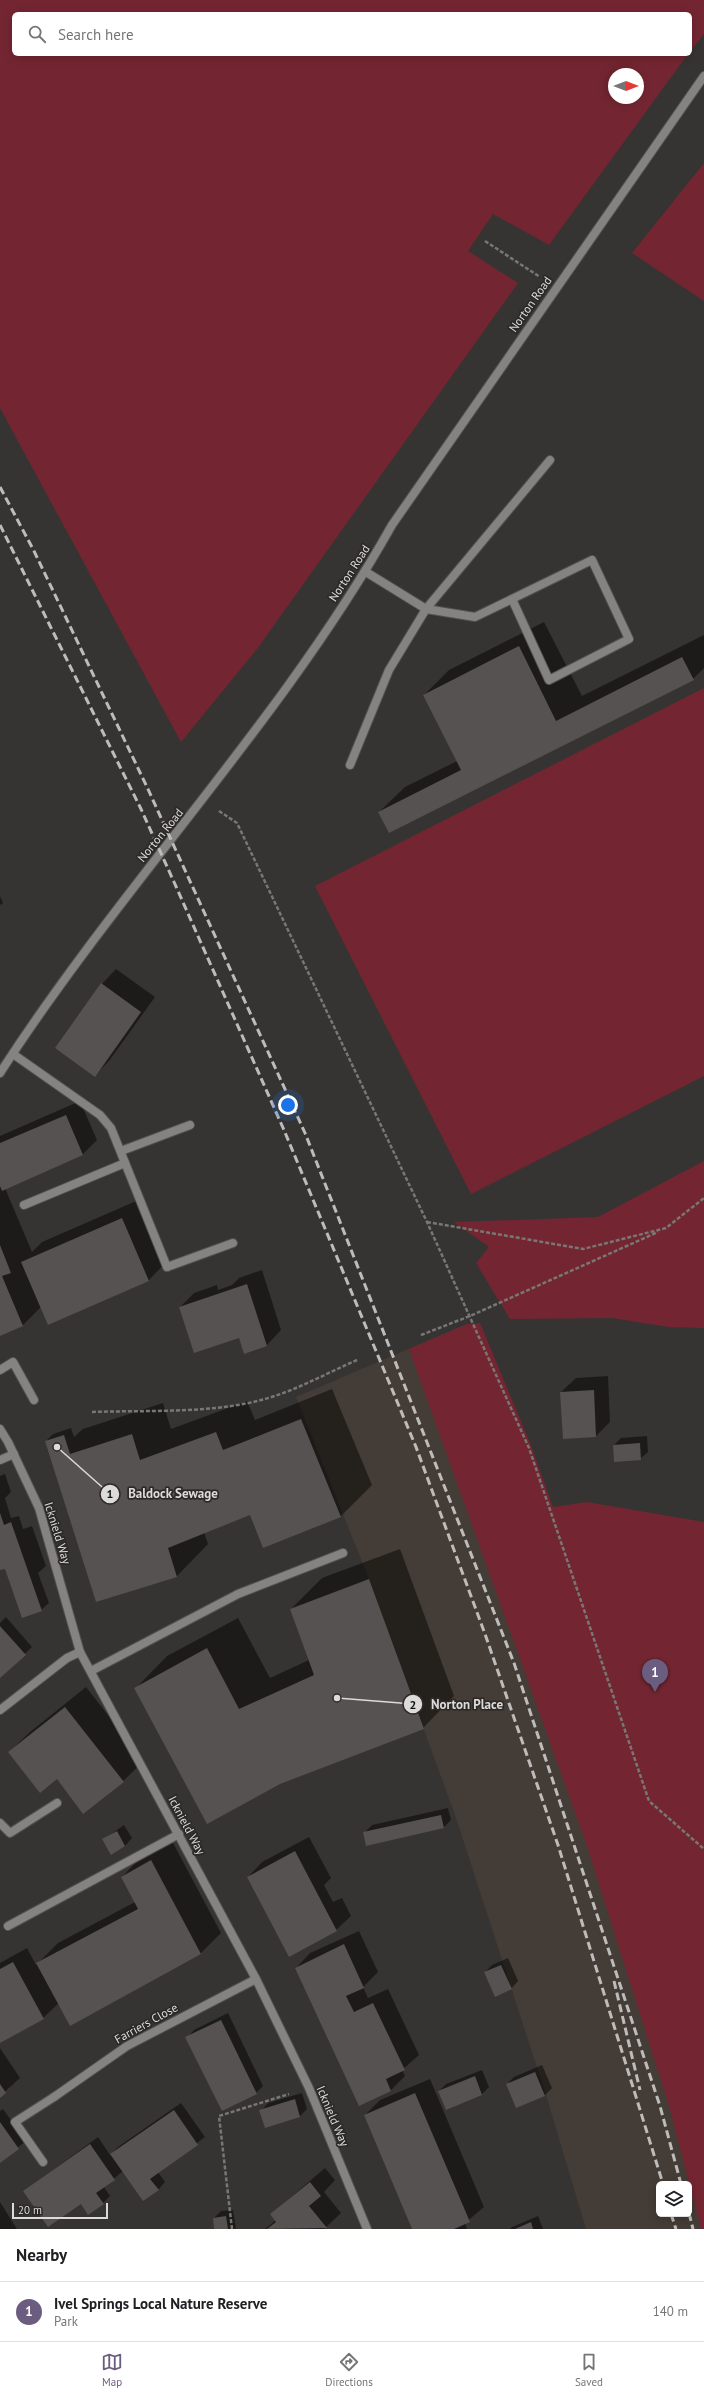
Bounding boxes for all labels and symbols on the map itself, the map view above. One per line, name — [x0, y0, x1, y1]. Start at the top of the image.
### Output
north arrow — [608, 68, 644, 104]
street label: Norton Road — [505, 273, 555, 335]
street label: Norton Road — [325, 542, 373, 604]
street label: Norton Road — [134, 805, 186, 865]
your location — [278, 1095, 298, 1115]
callout: Baldock Sewage — [100, 1481, 226, 1506]
text: Baldock Sewage — [128, 1485, 218, 1502]
text: 1 — [107, 1486, 113, 1501]
street label: Icknield Way — [41, 1500, 75, 1566]
pin: 1 — [642, 1659, 668, 1692]
callout: Norton Place — [403, 1692, 511, 1717]
text: Norton Place — [431, 1696, 503, 1713]
text: 2 — [410, 1697, 416, 1712]
street label: Icknield Way — [165, 1793, 209, 1857]
street label: Farriers Close — [112, 1999, 180, 2047]
street label: Icknield Way — [314, 2083, 353, 2149]
scale bar — [12, 2201, 108, 2220]

